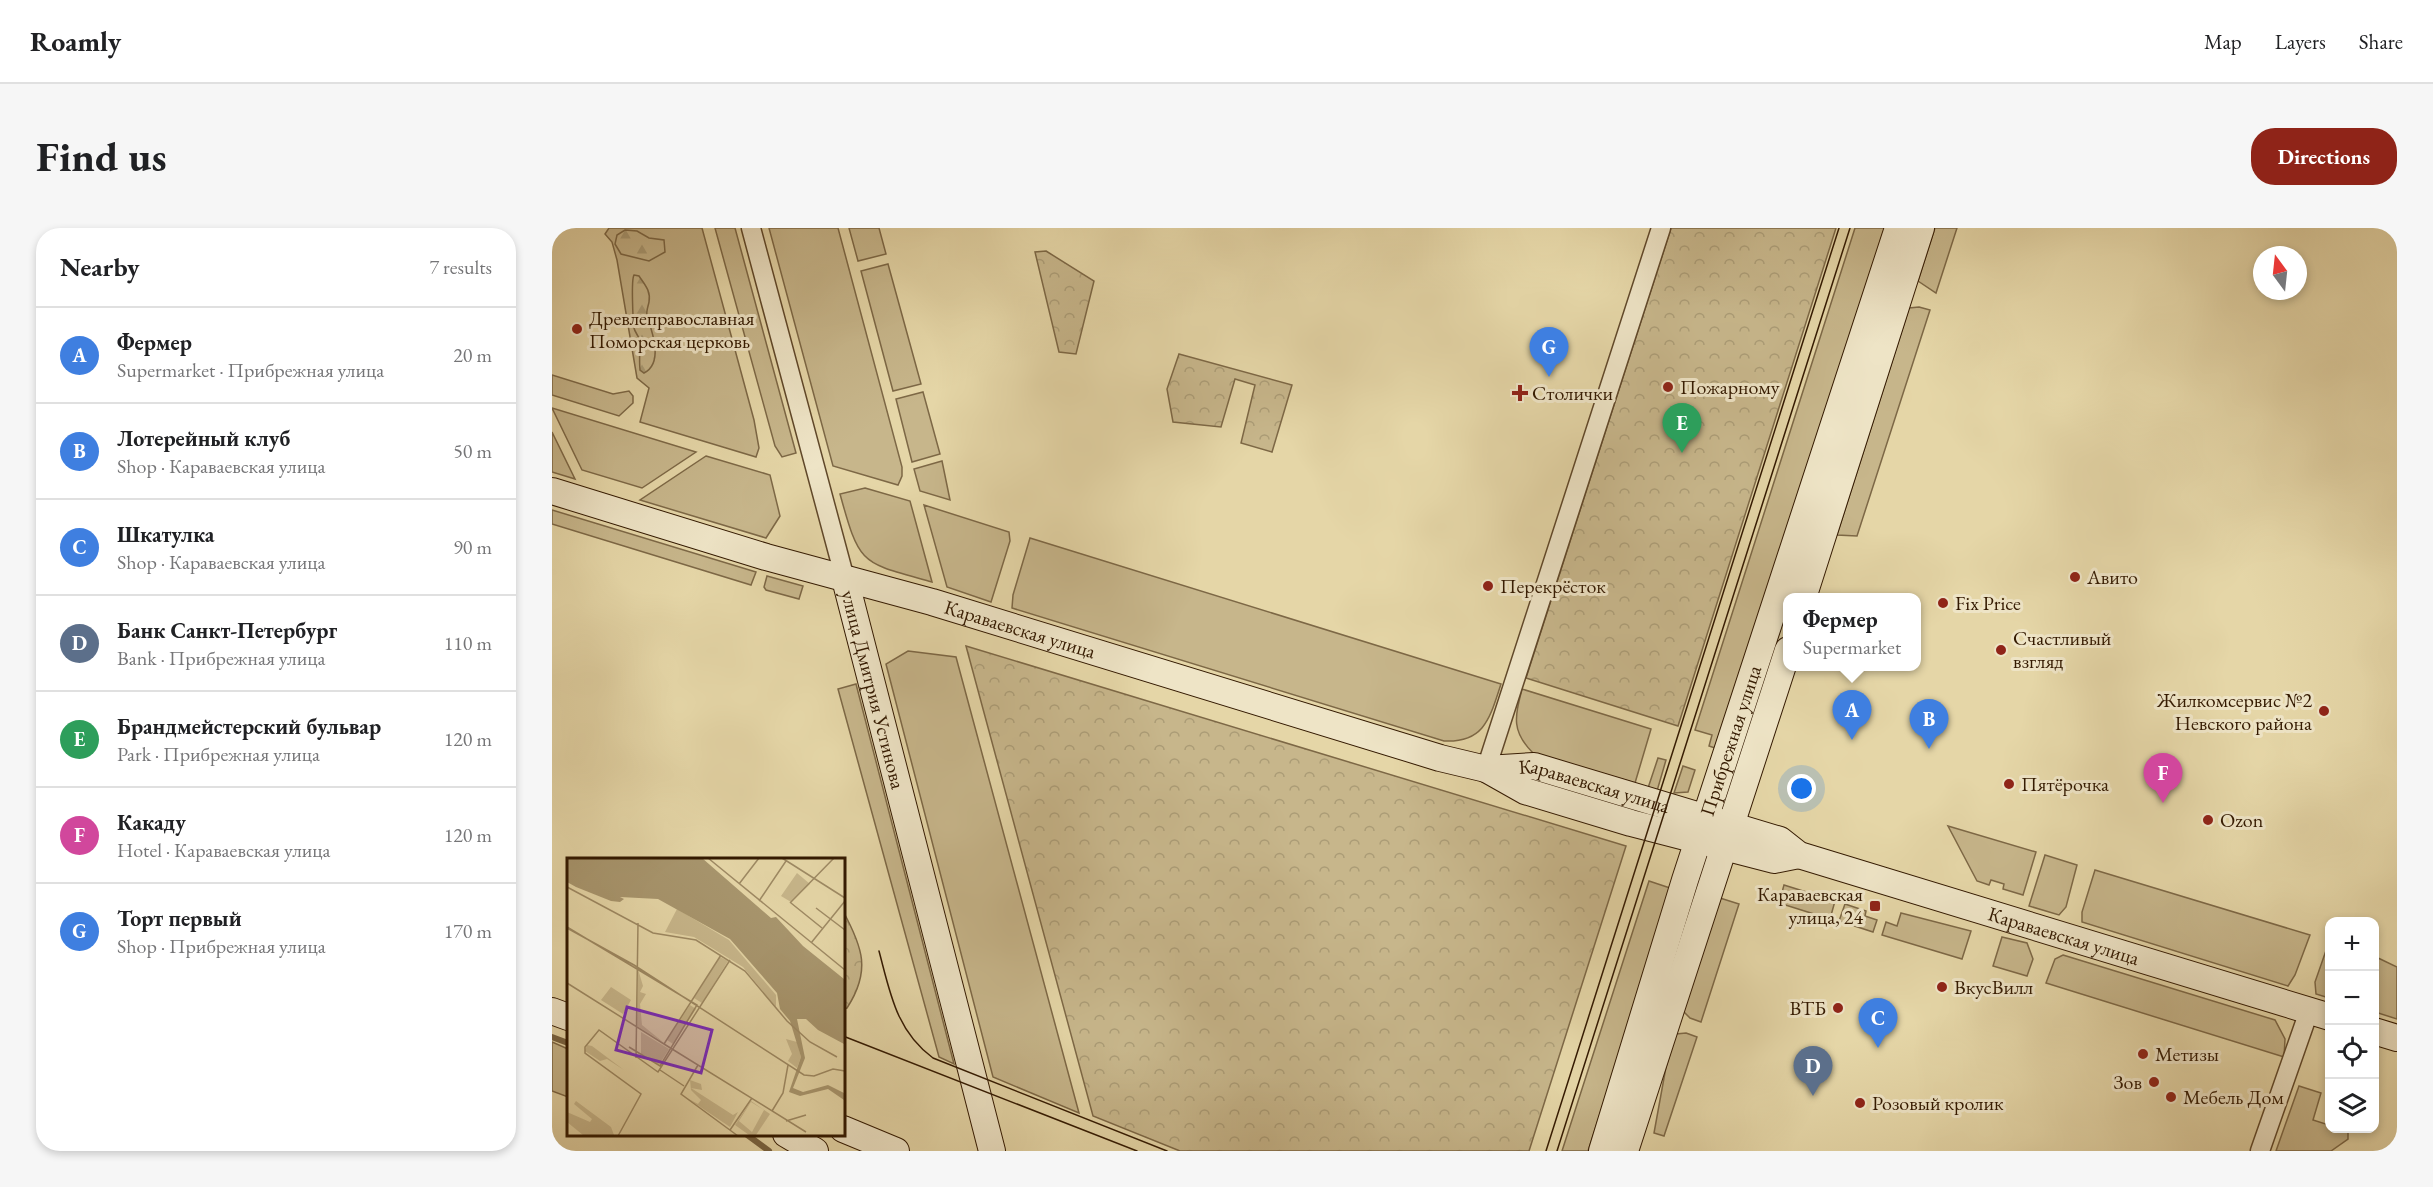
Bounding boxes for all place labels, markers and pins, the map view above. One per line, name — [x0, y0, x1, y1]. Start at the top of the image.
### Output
place label: Древлеправославная Поморская церковь — [589, 305, 754, 354]
marker: Древлеправославная Поморская церковь — [570, 322, 584, 336]
pin: G — [1530, 328, 1568, 377]
place label: Пожарному — [1680, 374, 1780, 400]
place label: Столички — [1532, 380, 1614, 406]
marker: Пожарному — [1661, 380, 1675, 394]
marker: Столички — [1513, 386, 1527, 400]
pin: E — [1662, 404, 1702, 453]
place label: Авито — [2086, 564, 2138, 590]
marker: Авито — [2068, 570, 2082, 584]
place label: Перекрёсток — [1500, 573, 1606, 599]
marker: Перекрёсток — [1481, 579, 1495, 593]
place label: Fix Price — [1955, 590, 2021, 616]
marker: Fix Price — [1936, 596, 1950, 610]
place label: Счастливый взгляд — [2013, 625, 2112, 674]
marker: Счастливый взгляд — [1994, 643, 2008, 657]
place label: Жилкомсервис №2 Невского района — [2156, 687, 2312, 736]
pin: A — [1832, 690, 1872, 740]
pin: B — [1910, 700, 1948, 749]
marker: Жилкомсервис №2 Невского района — [2317, 704, 2331, 718]
pin: F — [2144, 754, 2182, 803]
place label: Пятёрочка — [2021, 771, 2109, 797]
marker: Пятёрочка — [2002, 777, 2016, 791]
place label: Ozon — [2220, 807, 2264, 833]
marker: Ozon — [2201, 813, 2215, 827]
place label: Караваевская улица, 24 — [1757, 881, 1863, 930]
marker: Караваевская улица, 24 — [1868, 899, 1882, 913]
place label: ВкусВилл — [1954, 974, 2034, 1000]
marker: ВкусВилл — [1935, 980, 1949, 994]
place label: ВТБ — [1790, 995, 1826, 1021]
pin: C — [1858, 998, 1898, 1048]
marker: ВТБ — [1831, 1001, 1845, 1015]
place label: Метизы — [2155, 1041, 2219, 1067]
pin: D — [1794, 1046, 1832, 1096]
marker: Метизы — [2136, 1047, 2150, 1061]
place label: Зов — [2113, 1069, 2142, 1095]
marker: Зов — [2147, 1075, 2161, 1089]
place label: Мебель Дом — [2183, 1084, 2284, 1110]
place label: Розовый кролик — [1872, 1090, 2004, 1116]
marker: Мебель Дом — [2164, 1090, 2178, 1104]
marker: Розовый кролик — [1853, 1096, 1867, 1110]

